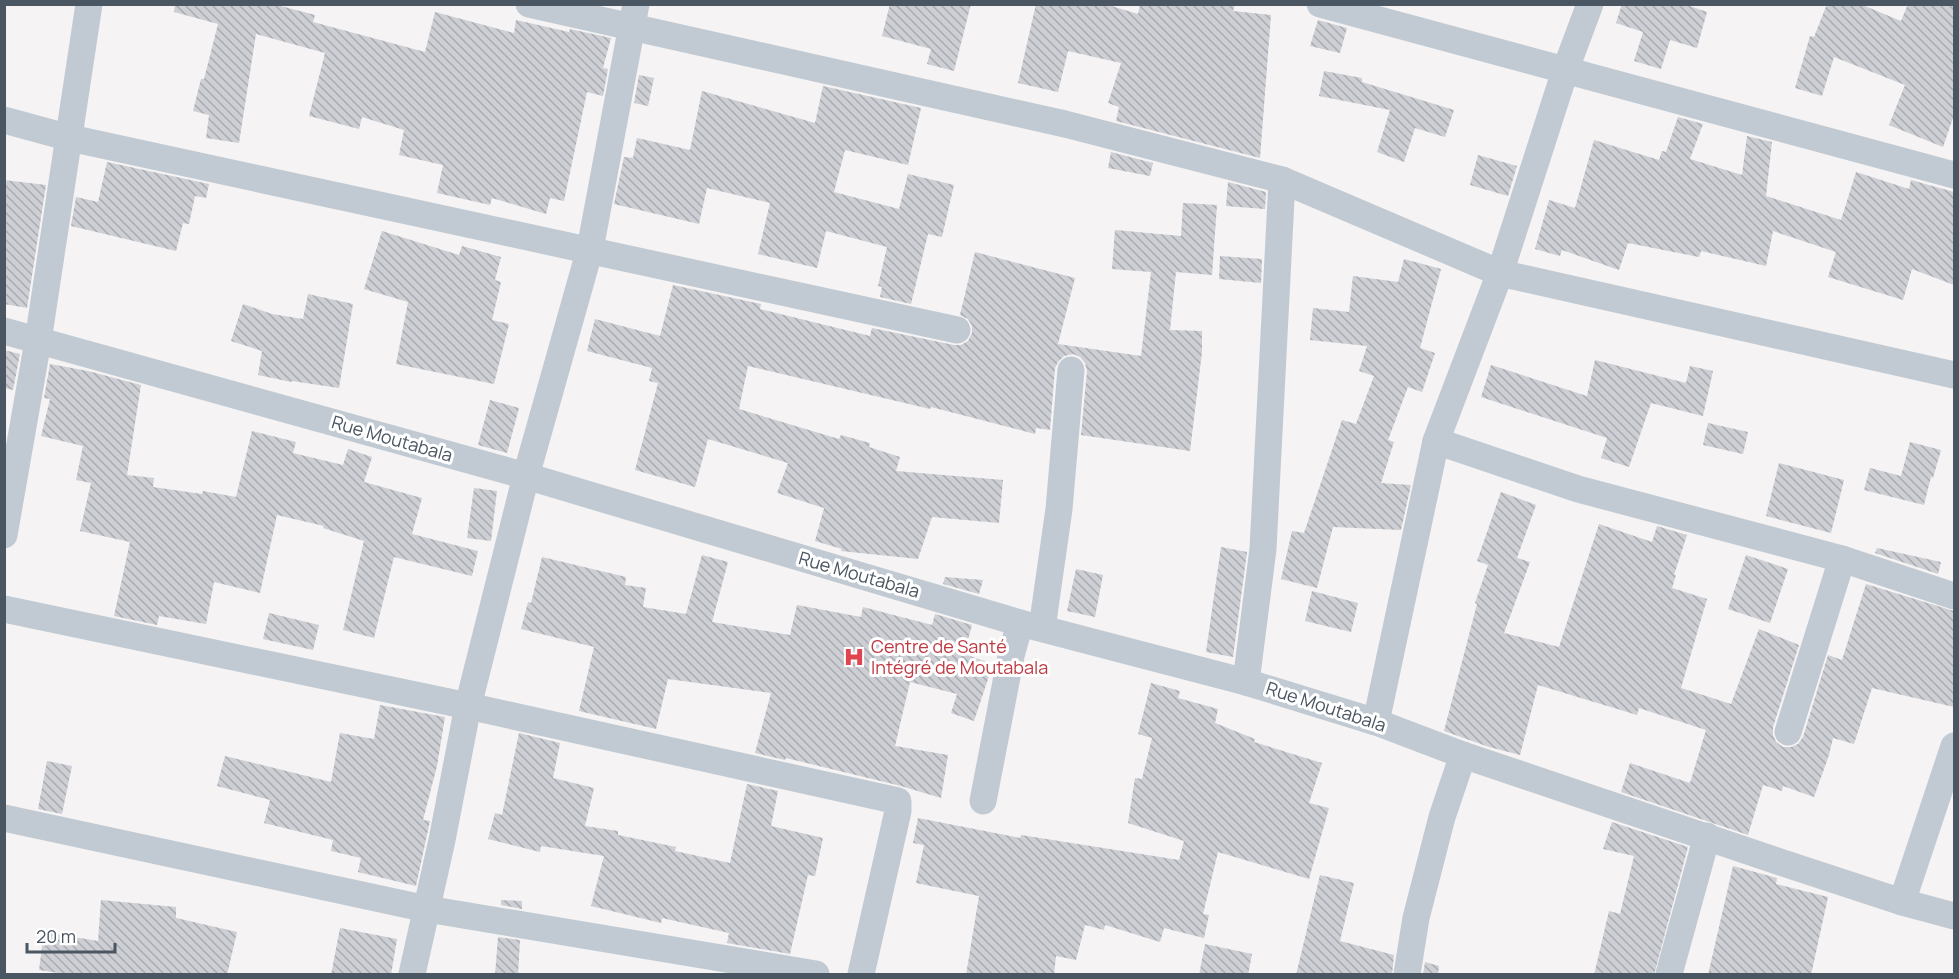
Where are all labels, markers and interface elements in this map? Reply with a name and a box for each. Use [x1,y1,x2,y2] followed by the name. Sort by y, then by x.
[329,409,456,467] street label: Rue Moutabala
[796,545,923,603] street label: Rue Moutabala
[871,634,1048,679] place label: Centre de Santé Intégré de Moutabala
[842,645,866,669] hospital icon: Centre de Santé Intégré de Moutabala
[1263,675,1389,737] street label: Rue Moutabala
[27,916,116,954] scale bar
[36,924,76,948] text: 20 m

